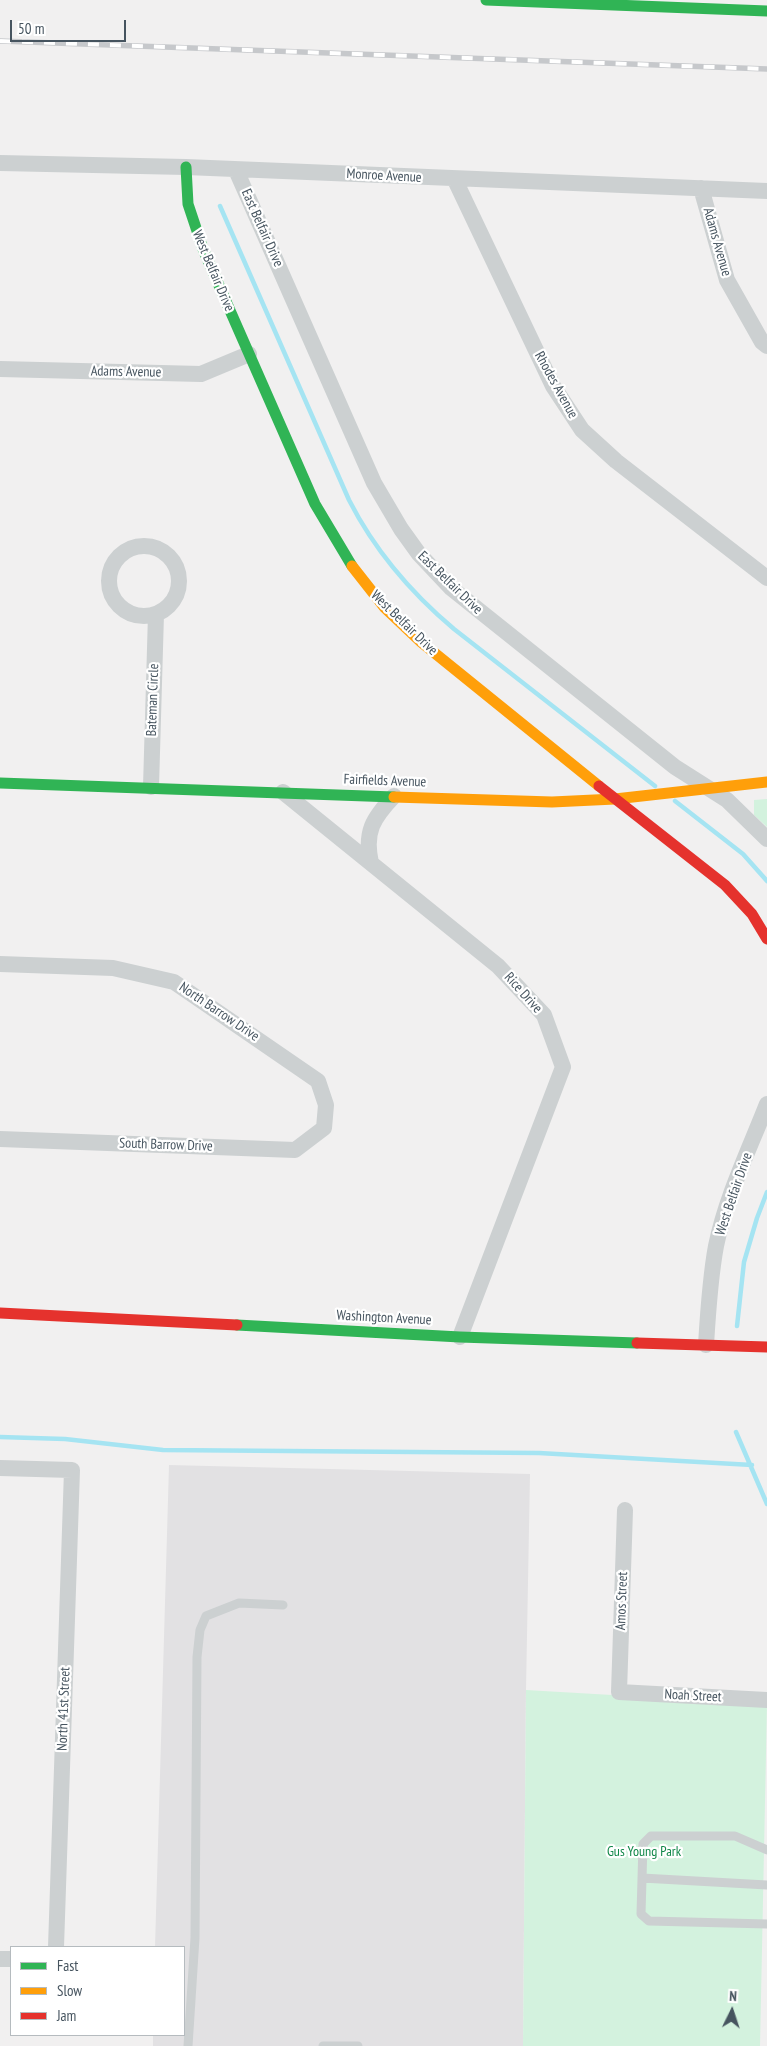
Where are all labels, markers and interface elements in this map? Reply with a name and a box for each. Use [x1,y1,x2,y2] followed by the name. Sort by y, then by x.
[12,10,129,42] scale bar
[18,19,44,38] text: 50 m
[346,166,422,186] street label: Monroe Avenue
[237,187,287,269] street label: East Belfair Drive
[699,206,735,278] street label: Adams Avenue
[188,228,238,314] street label: West Belfair Drive
[531,349,581,421] street label: Rhodes Avenue
[91,363,161,381] street label: Adams Avenue
[414,548,486,618] street label: East Belfair Drive
[367,587,441,659] street label: West Belfair Drive
[143,663,163,737] street label: Bateman Circle
[343,771,427,791] street label: Fairfields Avenue
[500,969,546,1017] street label: Rice Drive
[176,979,262,1045] street label: North Barrow Drive
[119,1135,213,1155] street label: South Barrow Drive
[712,1150,756,1238] street label: West Belfair Drive
[336,1307,432,1329] street label: Washington Avenue
[613,1571,631,1631] street label: Amos Street
[54,1667,74,1751] street label: North 41st Street
[664,1686,722,1706] street label: Noah Street
[607,1844,681,1860] park label: Gus Young Park
[10,1946,185,2036] legend
[57,1956,78,1975] text: Fast
[57,1981,82,2000] text: Slow
[707,1986,757,2036] north arrow
[729,1987,737,2005] text: N
[57,2006,76,2025] text: Jam

